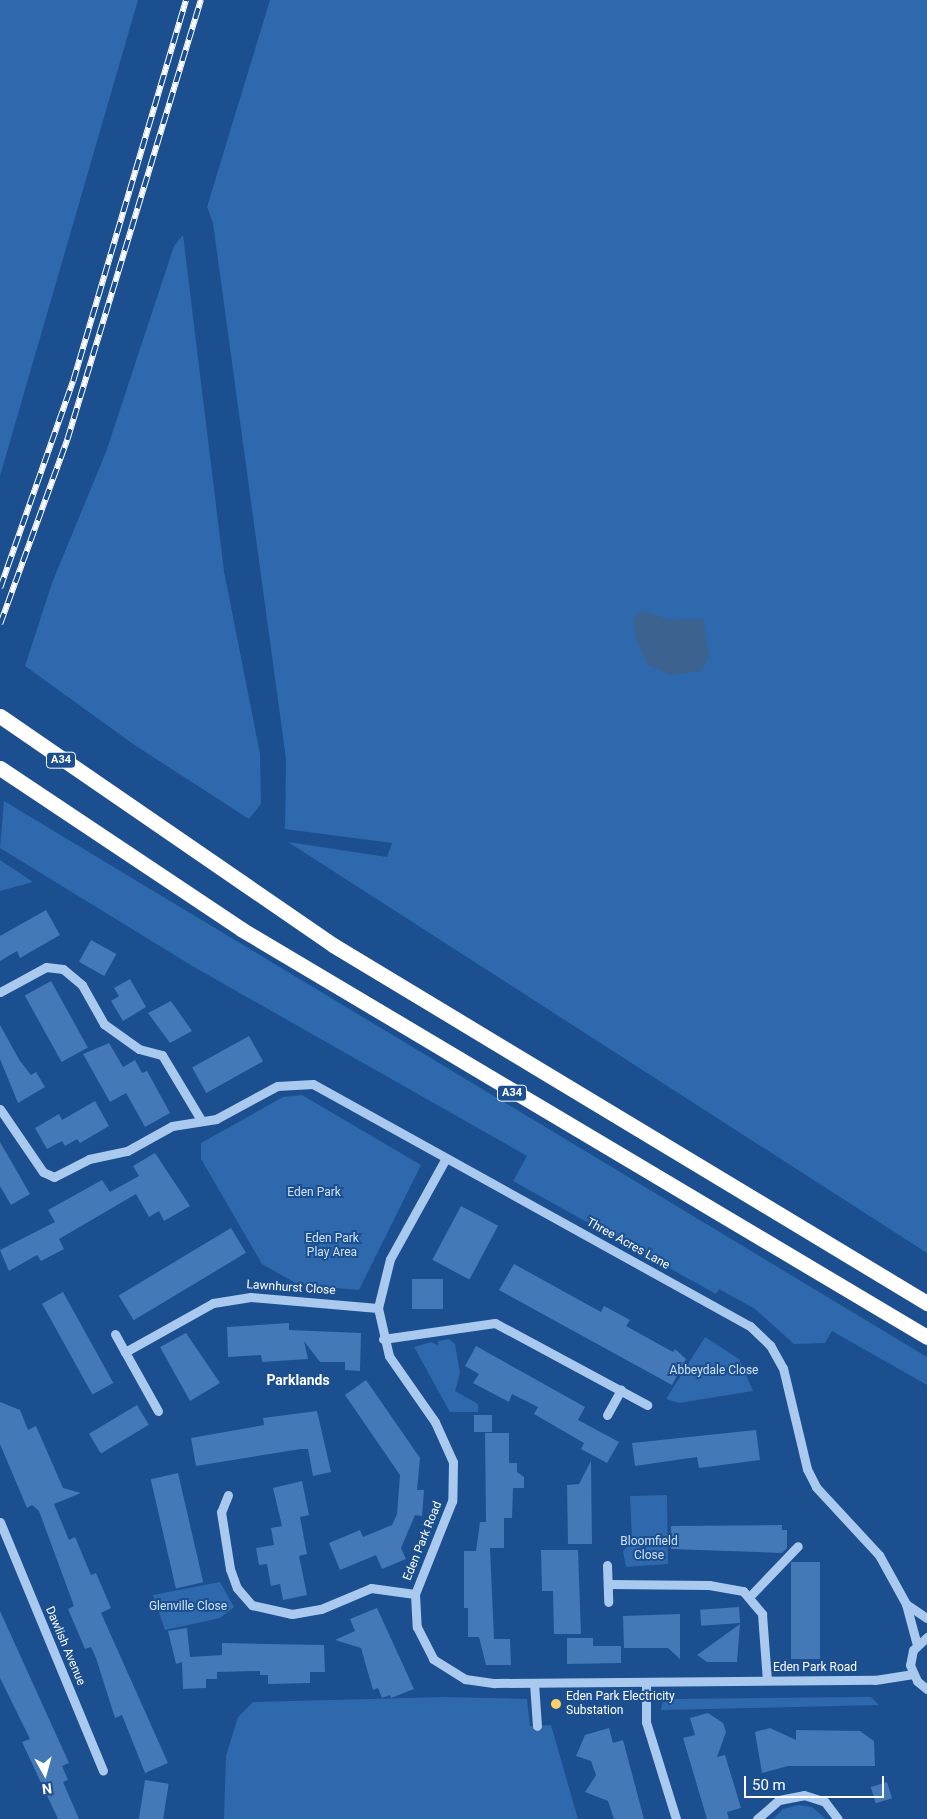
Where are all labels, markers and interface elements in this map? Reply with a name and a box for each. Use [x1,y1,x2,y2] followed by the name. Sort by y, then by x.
[45,752,77,768] road number: A34
[496,1084,528,1102] road number: A34
[287,1186,341,1200] park label: Eden Park
[584,1215,672,1273] street label: Three Acres Lane
[305,1232,359,1260] park label: Eden Park Play Area
[246,1278,336,1298] street label: Lawnhurst Close
[670,1364,758,1378] park label: Abbeydale Close
[266,1372,330,1388] district label: Parklands
[401,1499,445,1583] street label: Eden Park Road
[620,1535,678,1563] park label: Bloomfield Close
[149,1600,227,1614] park label: Glenville Close
[42,1604,88,1688] street label: Dawlish Avenue
[773,1661,857,1675] street label: Eden Park Road
[566,1690,675,1718] place label: Eden Park Electricity Substation
[550,1698,562,1710] marker: Eden Park Electricity Substation
[20,1749,70,1799] north arrow
[747,1766,887,1798] scale bar
[752,1776,786,1794] text: 50 m
[41,1780,53,1797] text: N

